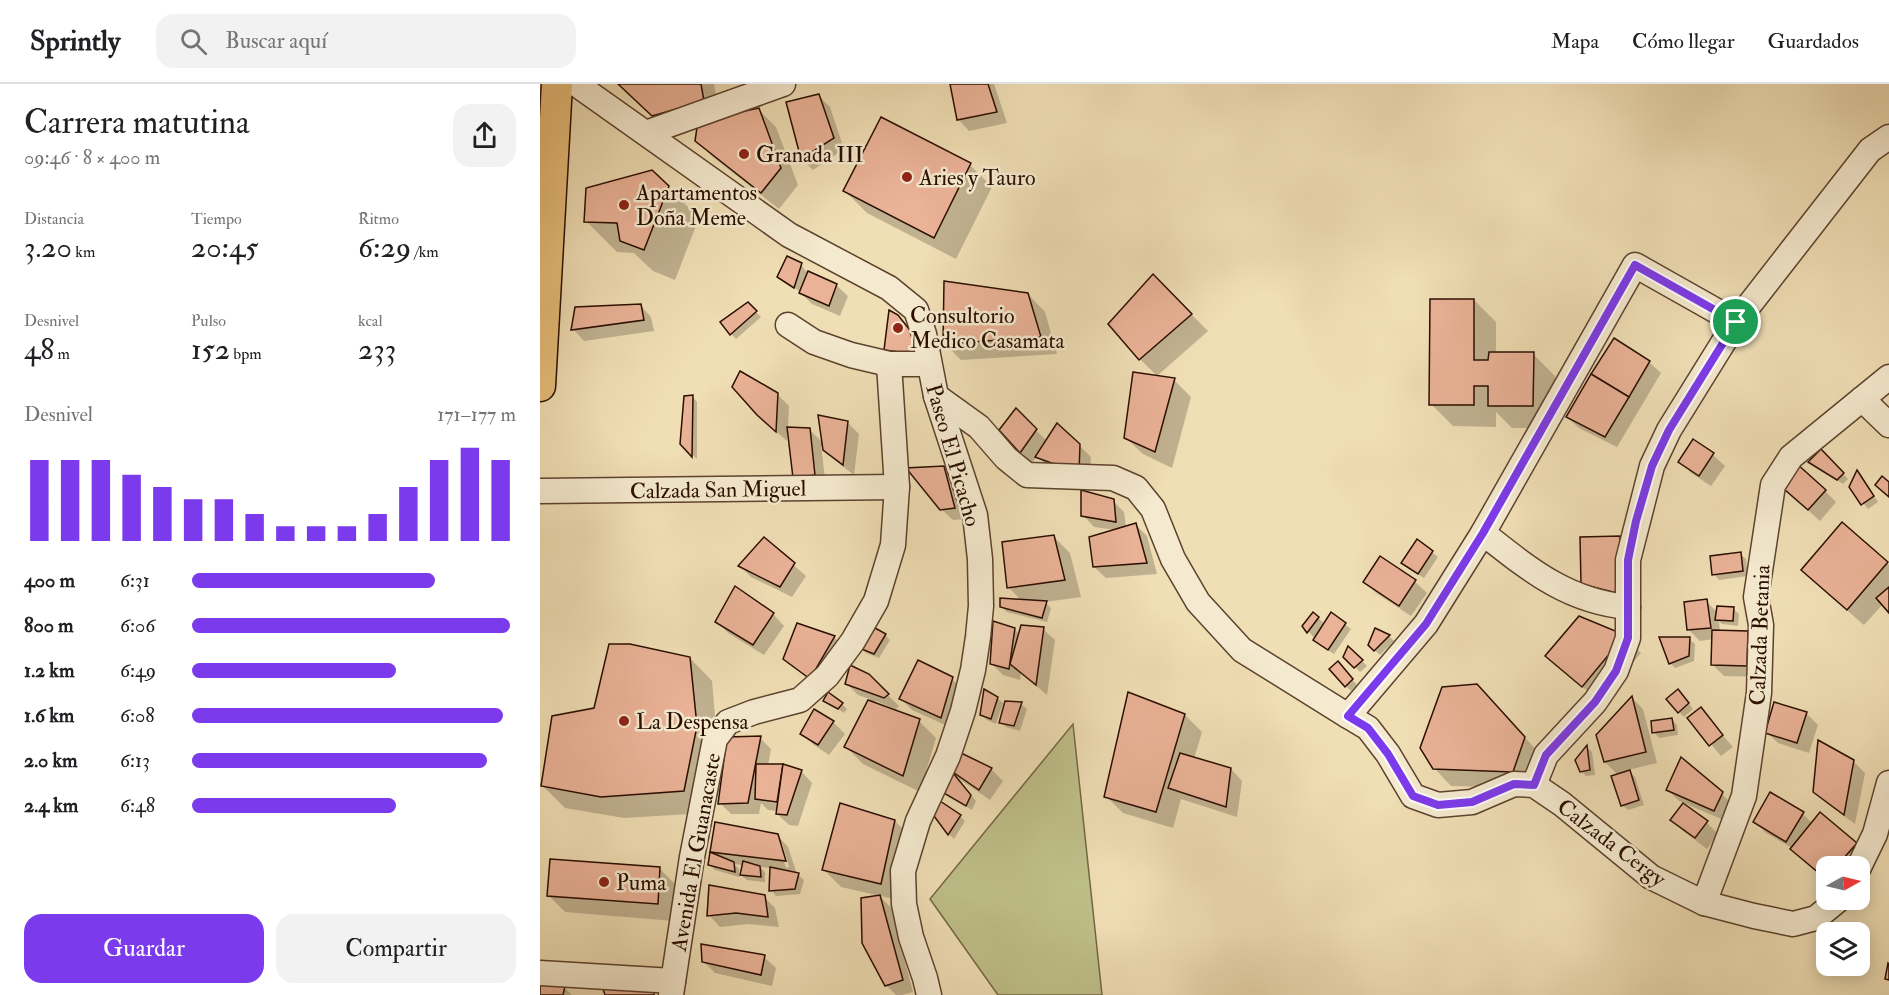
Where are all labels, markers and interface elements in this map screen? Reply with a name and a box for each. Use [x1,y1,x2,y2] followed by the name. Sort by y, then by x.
[156,14,576,68] search box
[30,24,120,59] text: Sprintly
[177,25,210,58] icon: search
[225,27,327,55] text: Buscar aquí
[1551,28,1599,55] text: Mapa
[1632,28,1735,55] text: Cómo llegar
[1768,28,1859,55] text: Guardados
[24,102,250,143] text: Carrera matutina
[453,104,516,167] button: share
[756,141,863,169] place label: Granada III
[24,145,160,170] text: 09:46 · 8 × 400 m
[737,147,751,161] marker: Granada III
[918,164,1036,192] place label: Aries y Tauro
[900,170,914,184] marker: Aries y Tauro
[635,179,757,232] place label: Apartamentos Doña Meme
[617,198,631,212] marker: Apartamentos Doña Meme
[24,209,84,229] text: Distancia
[191,209,242,229] text: Tiempo
[358,209,399,229] text: Ritmo
[24,229,72,266] text: 3.20
[191,229,258,266] text: 20:45
[358,229,411,266] text: 6:29
[72,242,95,262] text: km
[411,242,439,262] text: /km
[1710,296,1761,347] pin
[910,302,1066,355] place label: Consultorio Medico Casamata
[1719,305,1752,338] icon: arrive
[24,311,79,331] text: Desnivel
[191,311,226,331] text: Pulso
[358,311,383,331] text: kcal
[891,321,905,335] marker: Consultorio Medico Casamata
[24,331,54,368] text: 48
[191,331,230,368] text: 152
[358,331,396,368] text: 233
[54,344,70,364] text: m
[230,344,262,364] text: bpm
[919,381,987,530] street label: Paseo El Picacho
[24,402,93,427] text: Desnivel
[437,402,516,427] text: 171–177 m
[630,474,807,506] street label: Calzada San Miguel
[1744,563,1776,706] street label: Calzada Betania
[24,568,75,593] text: 400 m
[120,568,150,593] text: 6:31
[24,613,74,638] text: 800 m
[120,613,155,638] text: 6:06
[24,658,74,683] text: 1.2 km
[120,658,156,683] text: 6:49
[24,703,74,728] text: 1.6 km
[120,703,155,728] text: 6:08
[636,708,749,737] place label: La Despensa
[617,714,631,728] marker: La Despensa
[24,748,78,773] text: 2.0 km
[120,748,150,773] text: 6:13
[665,751,727,954] street label: Avenida El Guanacaste
[24,793,78,818] text: 2.4 km
[120,793,155,818] text: 6:48
[1551,793,1672,893] street label: Calzada Cergy
[1816,856,1870,910] north arrow
[1816,856,1870,976] map controls
[616,869,667,897] place label: Puma
[597,875,611,889] marker: Puma
[24,914,264,983] button: Guardar
[276,914,516,983] button: Compartir
[1816,922,1870,976] button: layers

